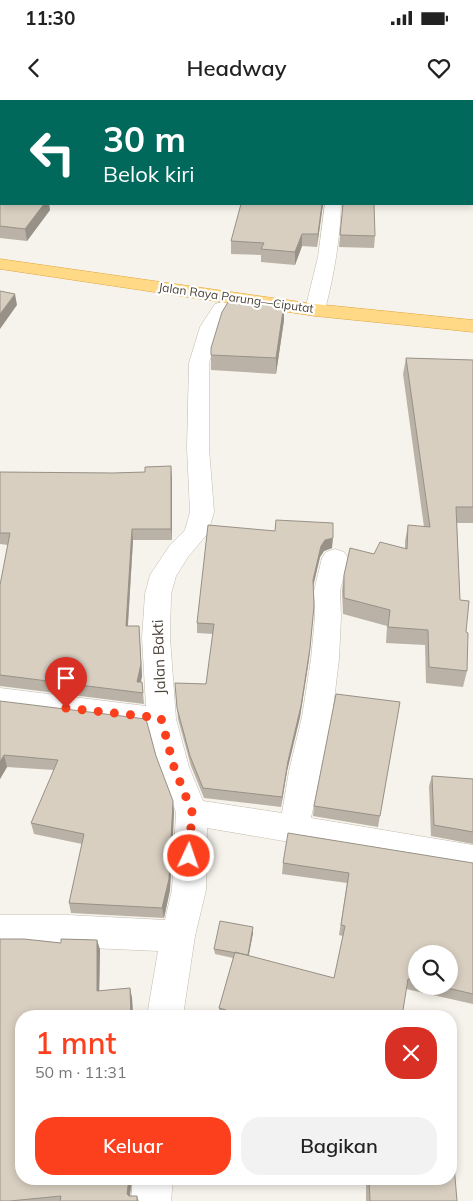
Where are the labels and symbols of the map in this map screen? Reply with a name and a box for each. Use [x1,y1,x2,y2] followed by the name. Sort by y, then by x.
[158,279,315,316] street label: Jalan Raya Parung—Ciputat
[148,619,169,695] street label: Jalan Bakti
[45,657,87,708] pin
[162,829,214,881] position arrow

